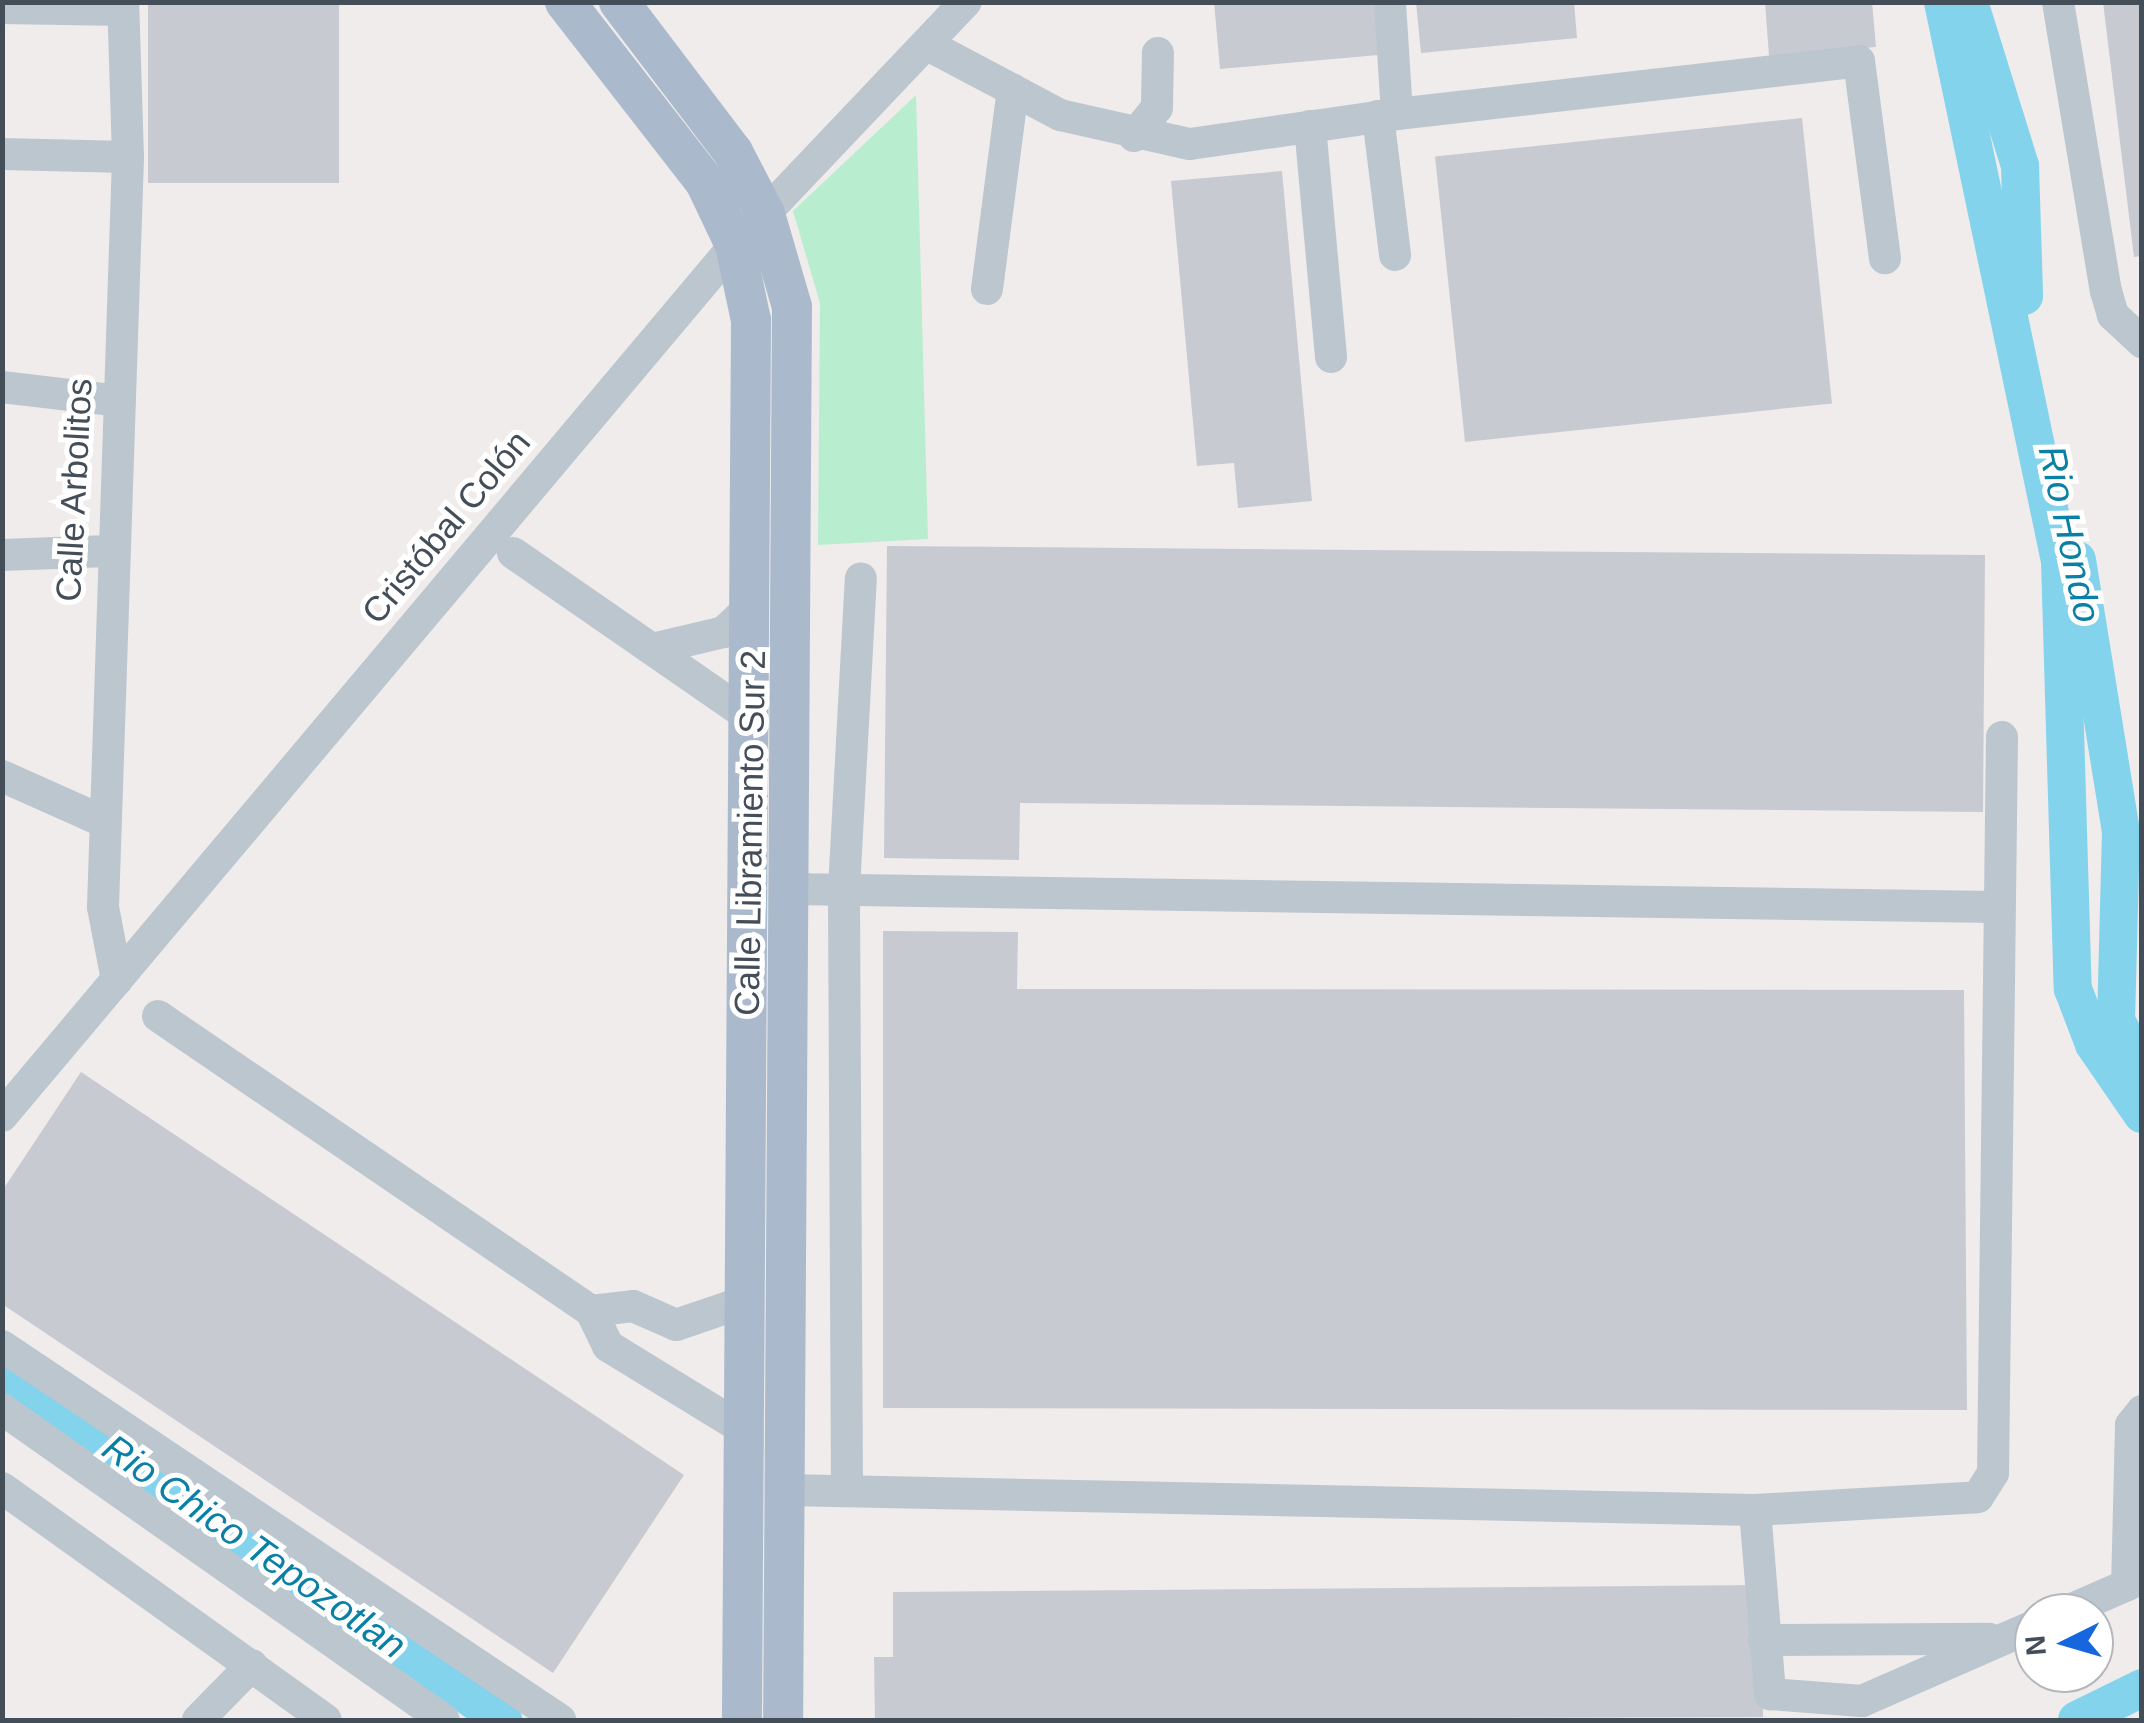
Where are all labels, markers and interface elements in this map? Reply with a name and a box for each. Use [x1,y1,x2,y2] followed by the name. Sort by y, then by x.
[47,376,101,604] street label: Calle Arbolitos
[353,422,539,632] street label: Cristóbal Colón
[2028,441,2110,627] water label: Rio Hondo
[726,650,774,1016] street label: Calle Libramiento Sur 2
[94,1425,414,1669] water label: Rio Chico Tepozotlan
[2014,1593,2114,1693] north arrow
[2019,1634,2052,1657] text: N

